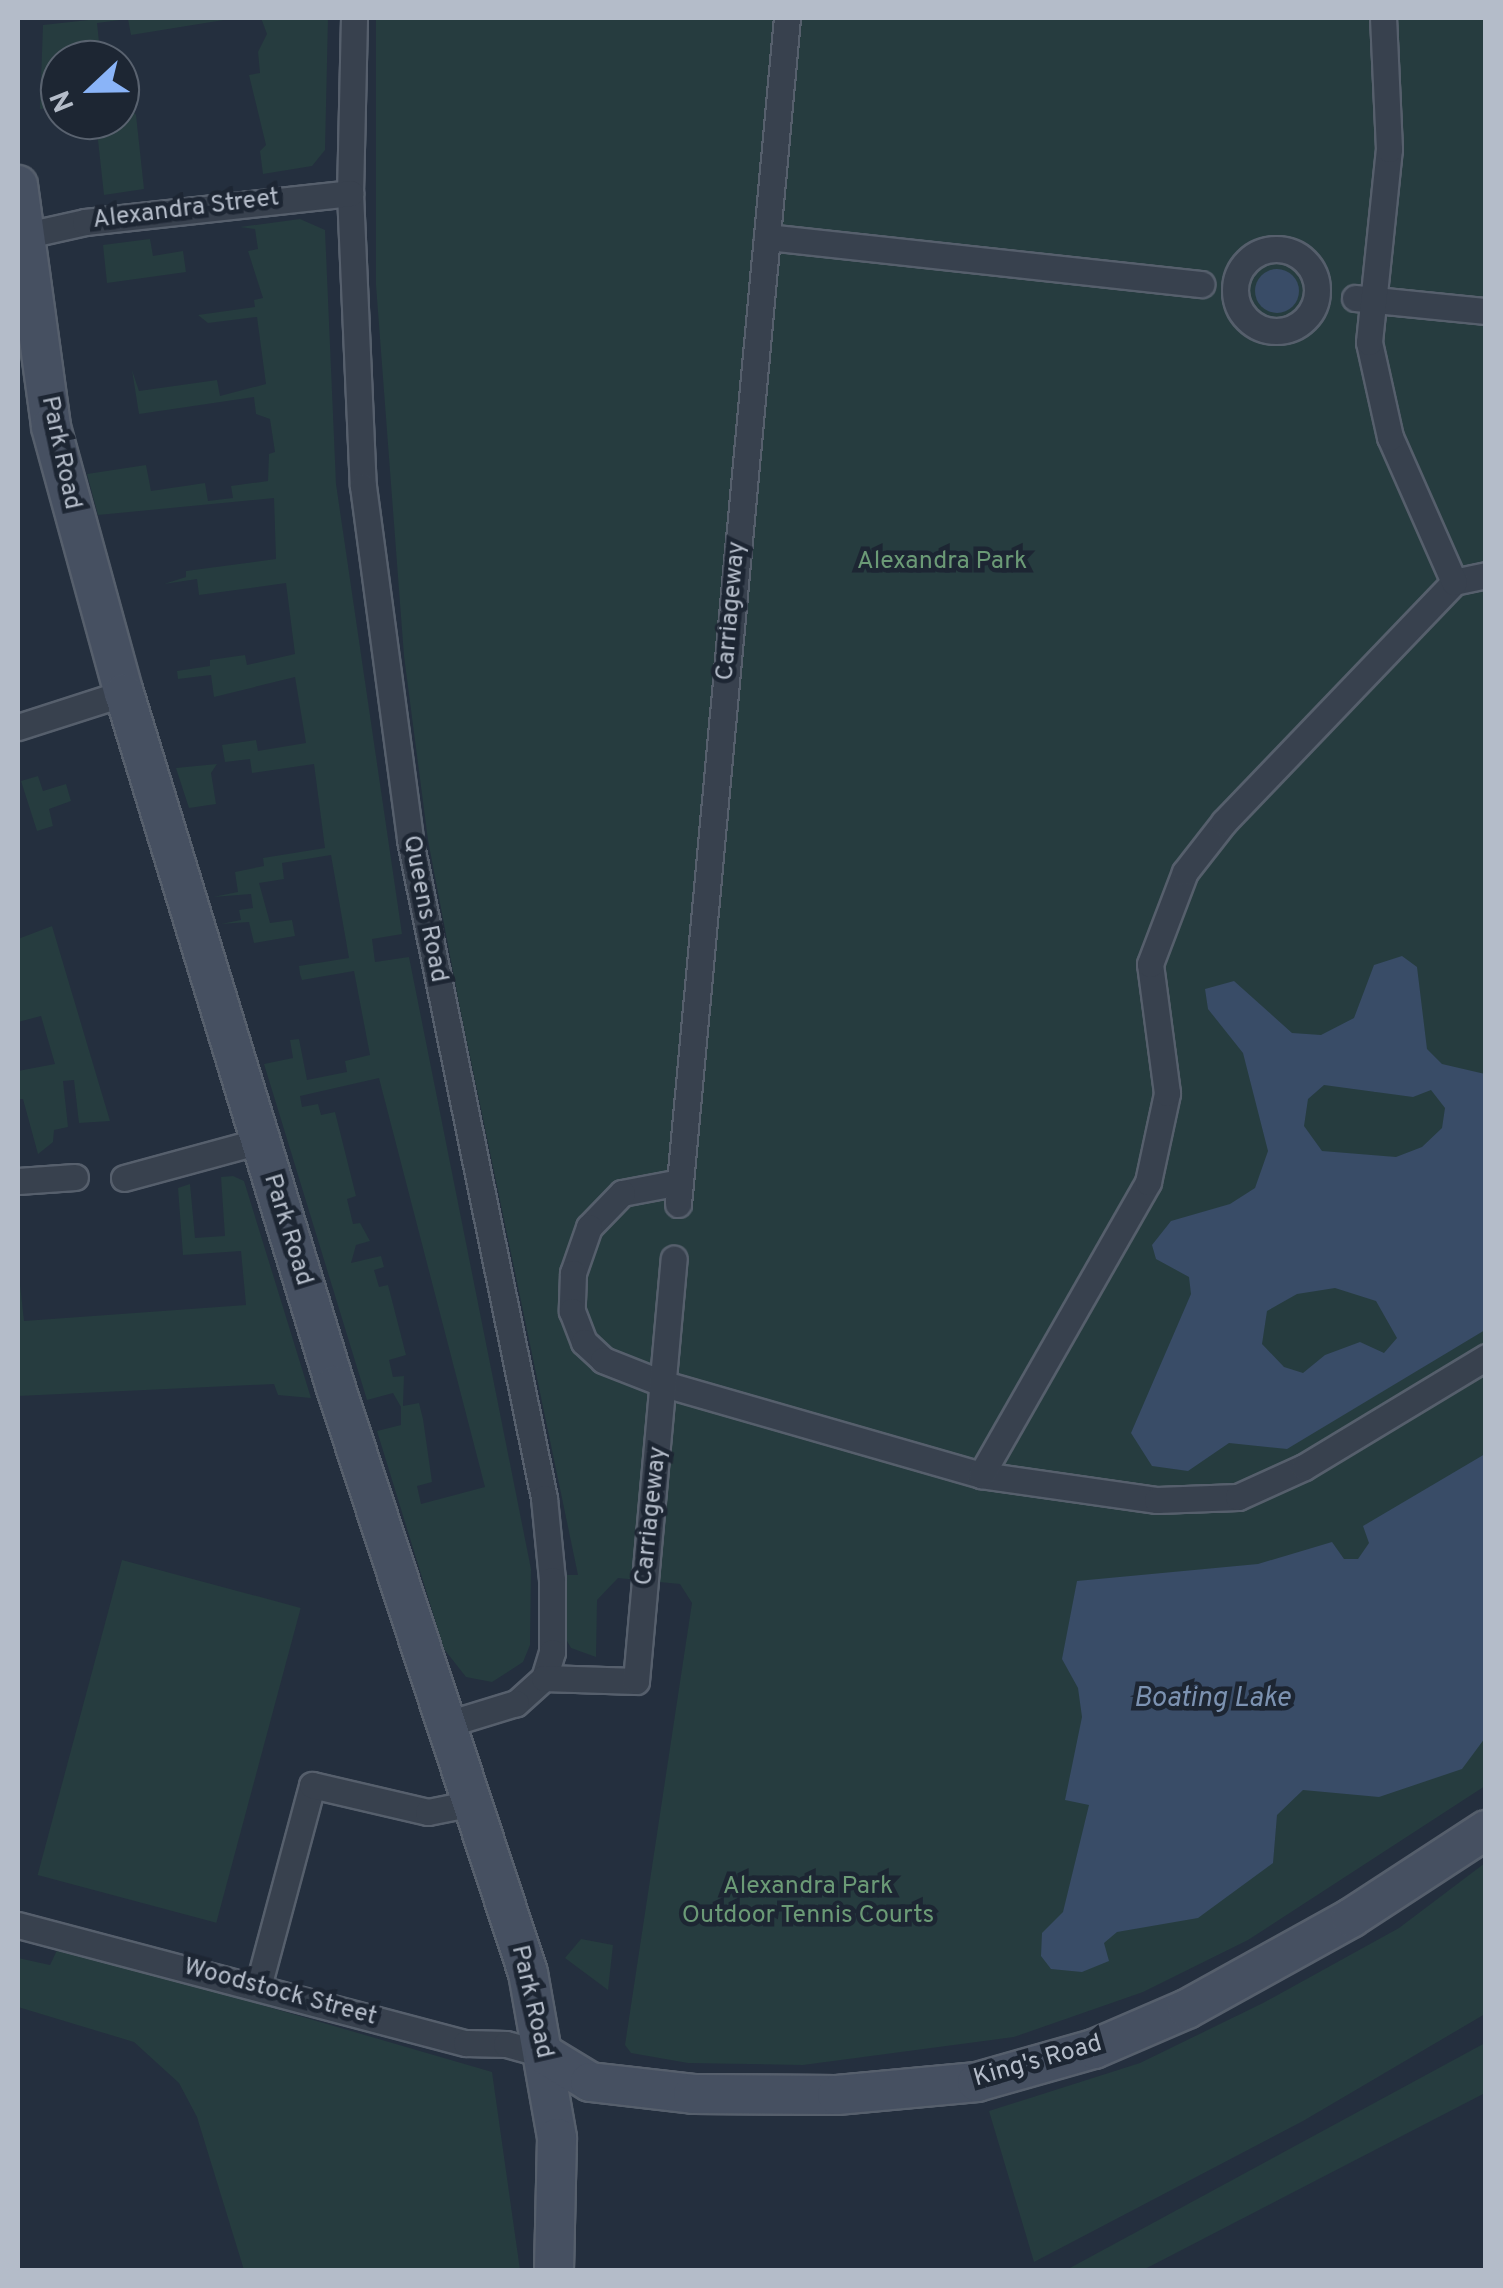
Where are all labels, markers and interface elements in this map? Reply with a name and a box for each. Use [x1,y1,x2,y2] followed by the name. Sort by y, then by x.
[40,40,140,140] north arrow
[44,84,84,117] text: N
[91,184,281,236] street label: Alexandra Street
[33,393,87,513] street label: Park Road
[711,540,753,682] street label: Carriageway
[857,547,1027,577] park label: Alexandra Park
[395,833,453,985] street label: Queens Road
[256,1170,318,1290] street label: Park Road
[630,1445,674,1587] street label: Carriageway
[1133,1682,1291,1716] water label: Boating Lake
[681,1873,935,1932] park label: Alexandra Park Outdoor Tennis Courts
[503,1942,559,2062] street label: Park Road
[180,1953,380,2033] street label: Woodstock Street
[970,2029,1106,2095] street label: King's Road

